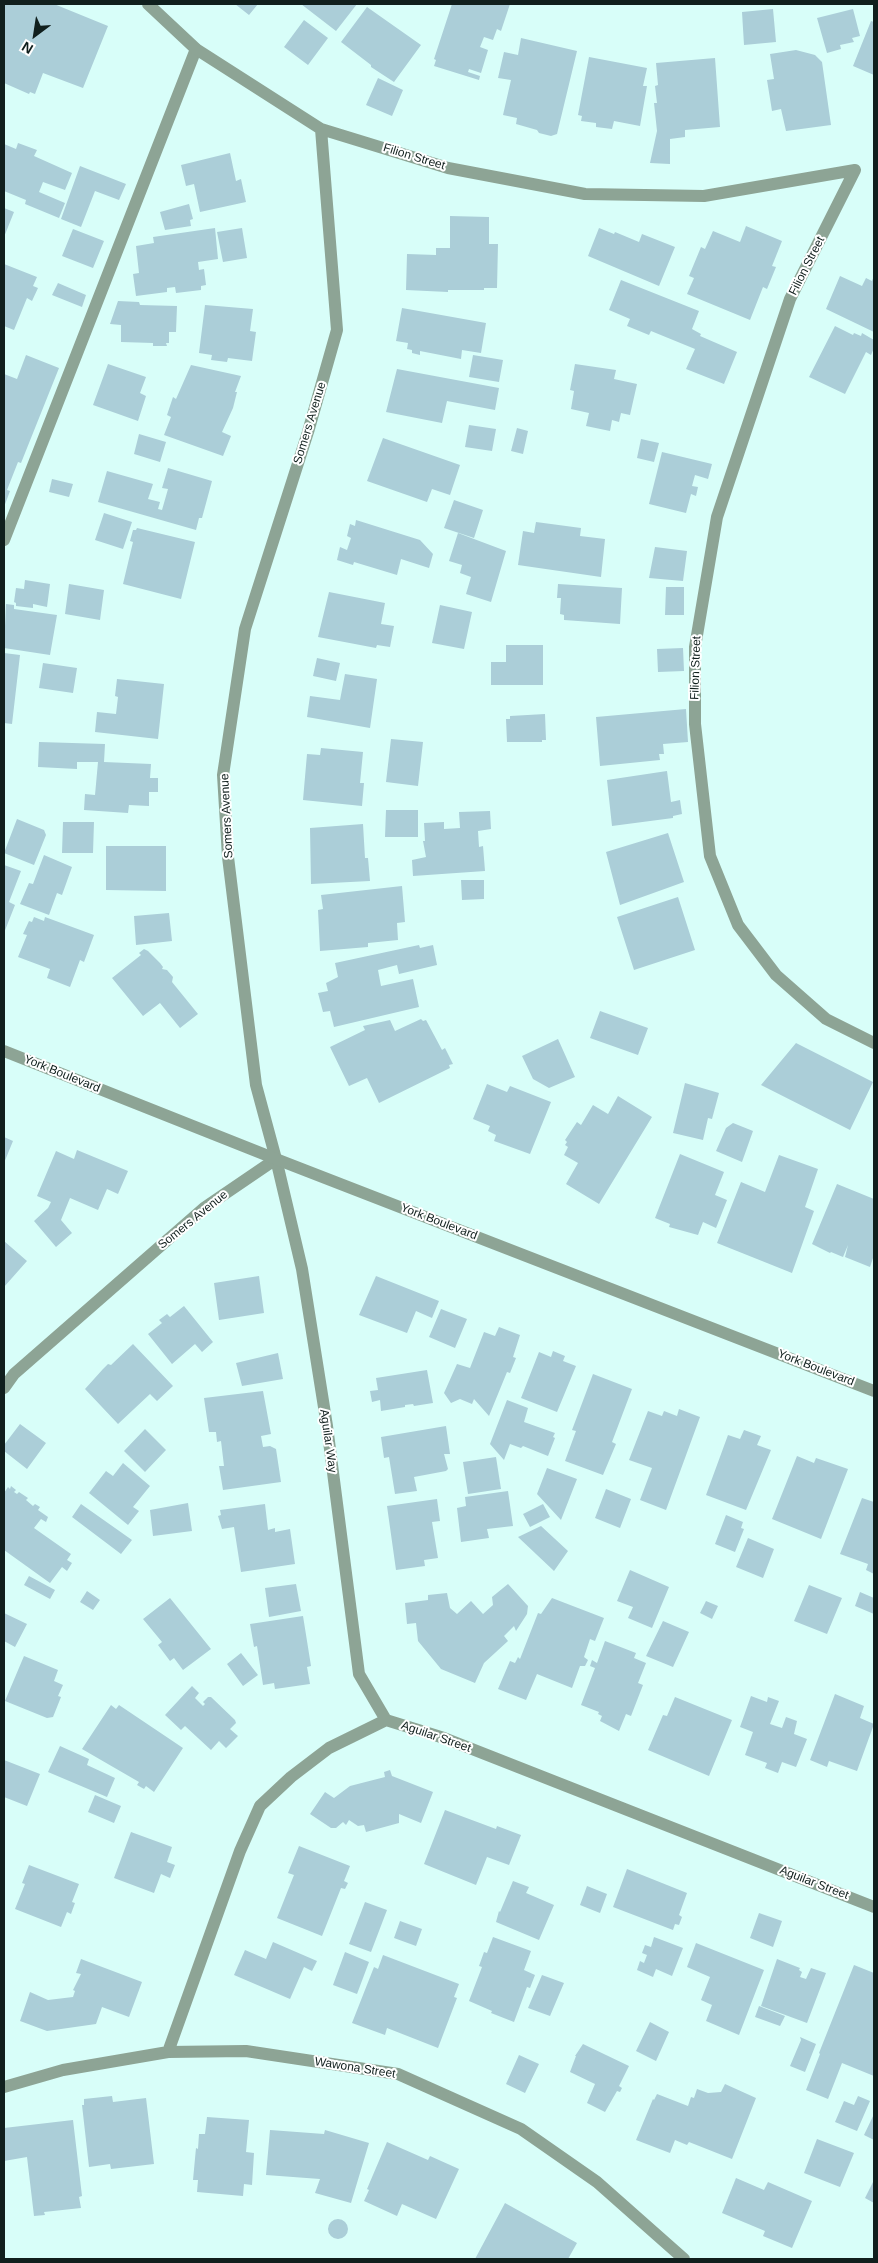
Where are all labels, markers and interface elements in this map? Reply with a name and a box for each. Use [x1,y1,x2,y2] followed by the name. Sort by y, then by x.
[10,10,60,60] north arrow
[19,38,36,57] text: N
[381,141,447,173] street label: Filion Street
[786,234,828,298] street label: Filion Street
[291,380,329,466] street label: Somers Avenue
[688,636,704,700] street label: Filion Street
[218,773,236,859] street label: Somers Avenue
[22,1052,102,1096] street label: York Boulevard
[155,1188,231,1252] street label: Somers Avenue
[399,1201,479,1243] street label: York Boulevard
[776,1347,856,1389] street label: York Boulevard
[316,1408,340,1474] street label: Aguilar Way
[399,1718,473,1756] street label: Aguilar Street
[777,1863,851,1903] street label: Aguilar Street
[314,2055,396,2081] street label: Wawona Street

